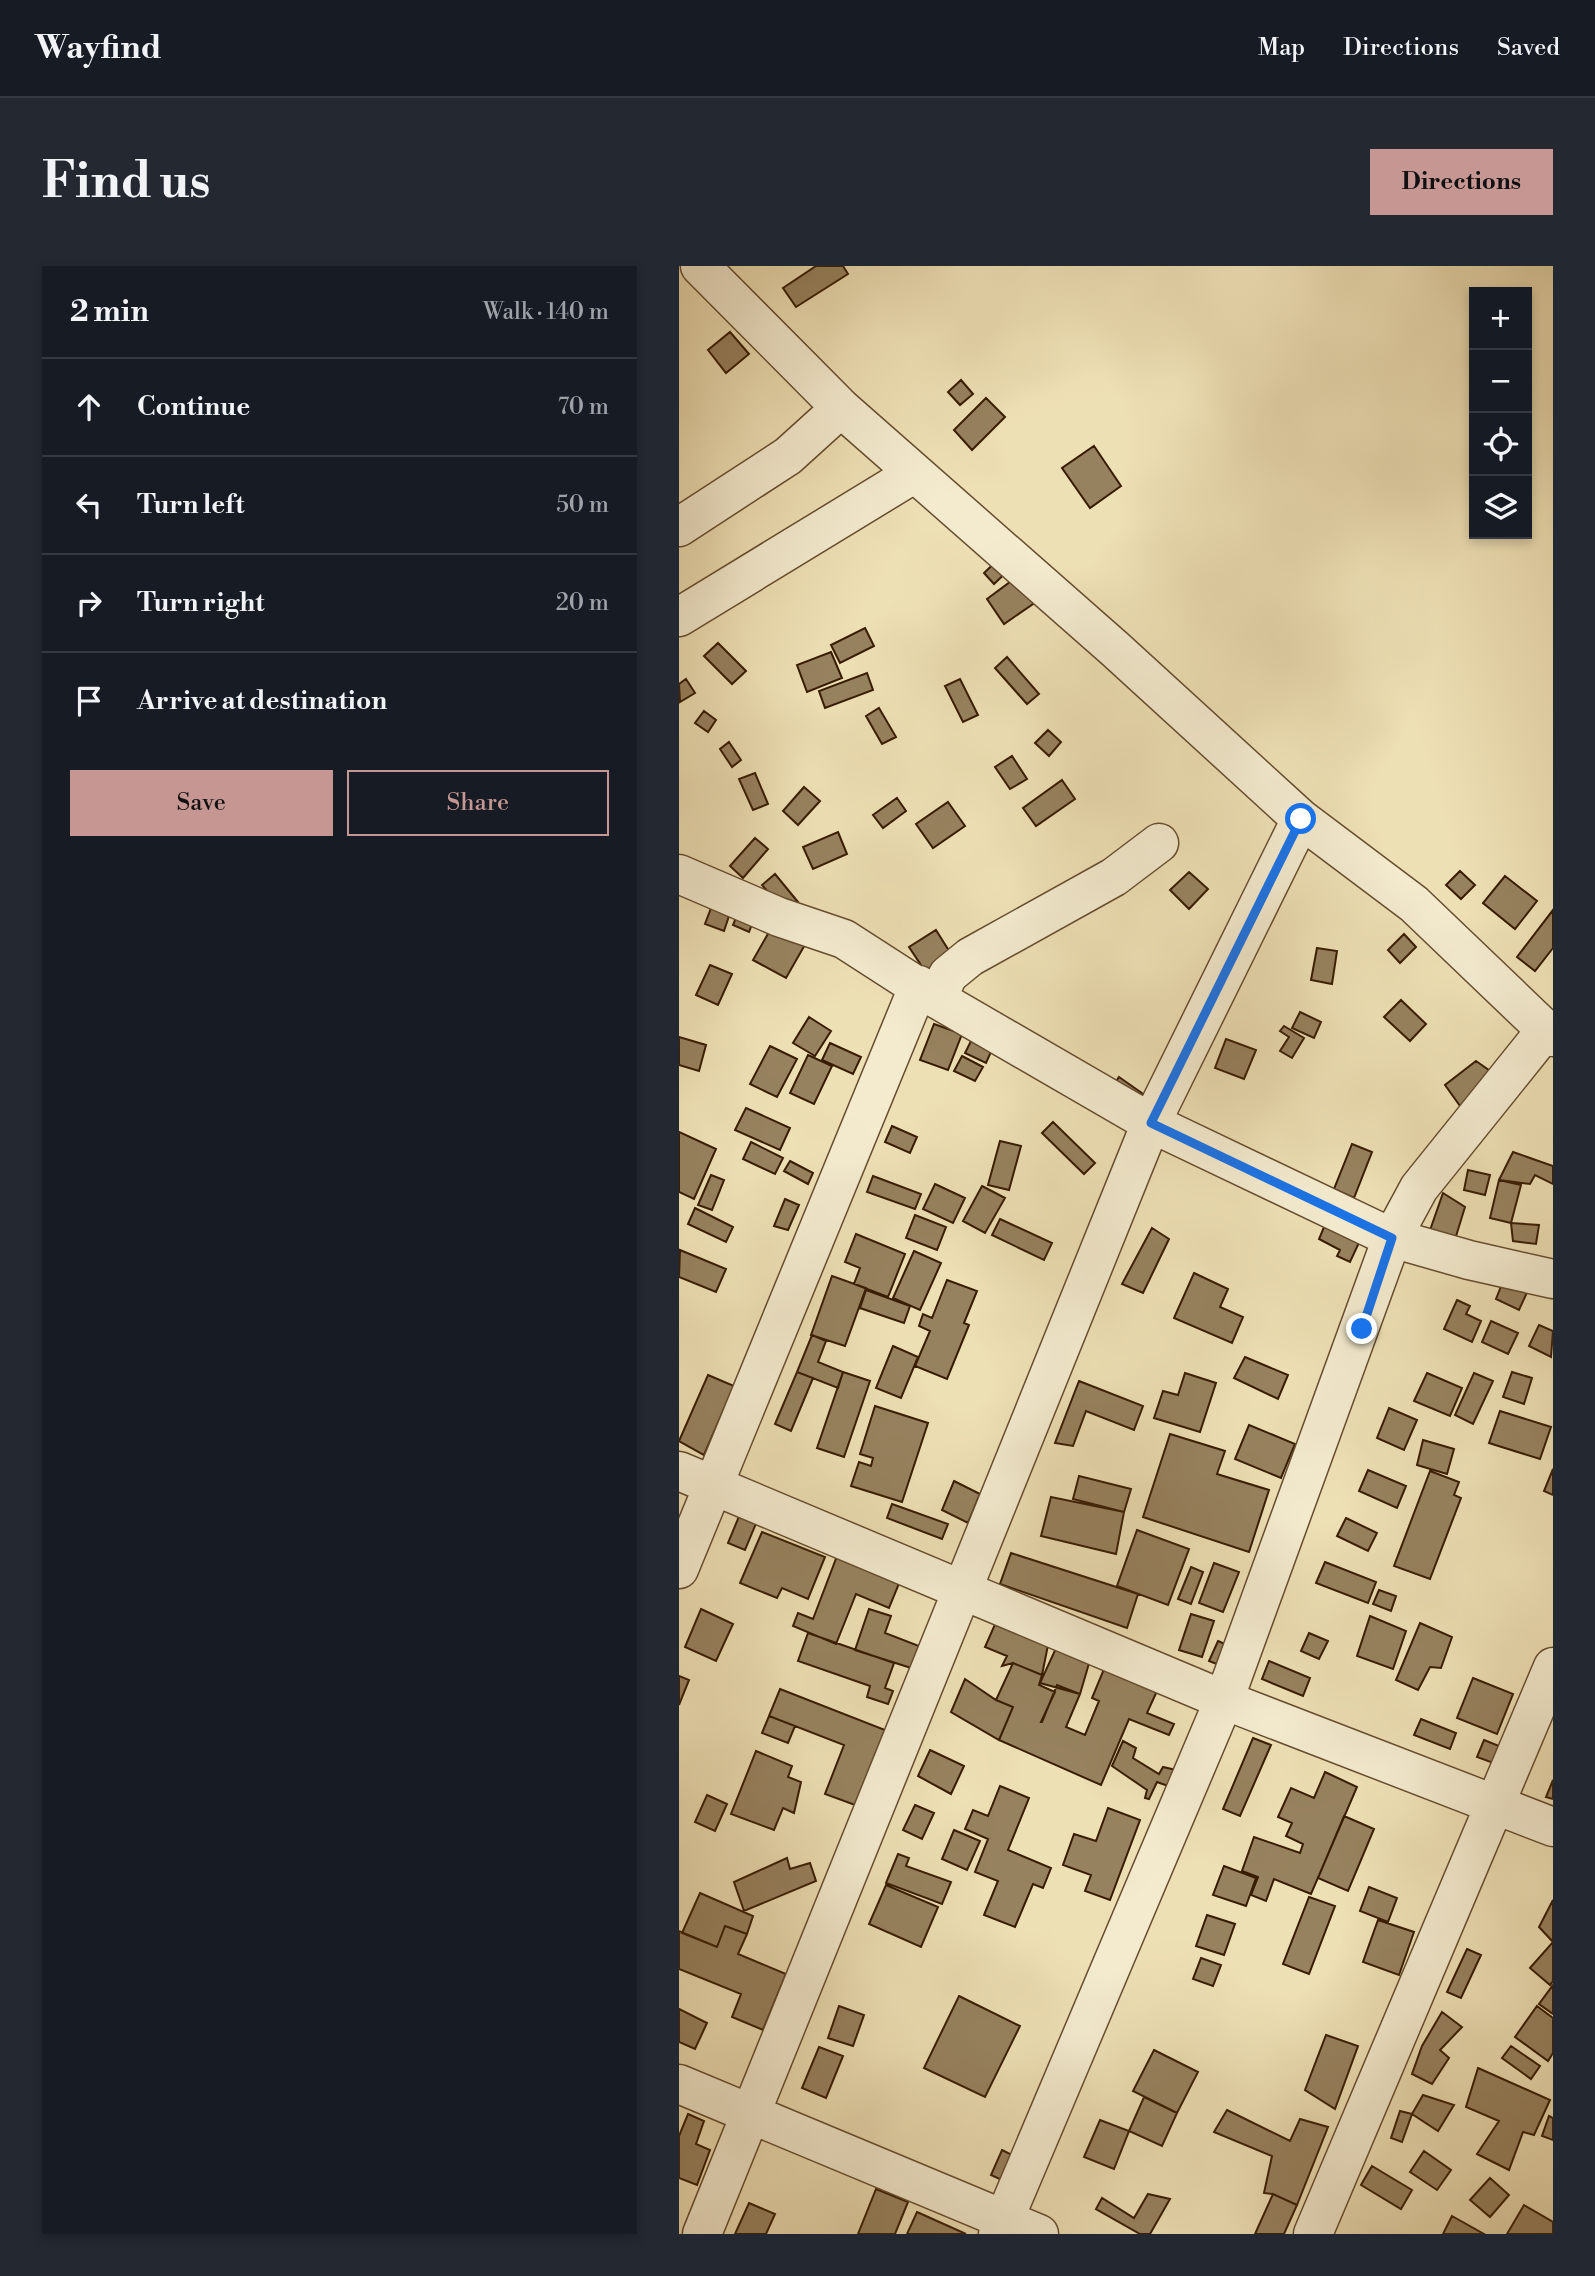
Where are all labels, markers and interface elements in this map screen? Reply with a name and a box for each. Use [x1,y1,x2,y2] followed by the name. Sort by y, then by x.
[35,28,162,69] text: Wayfind
[1258,33,1305,63] text: Map
[1343,33,1459,63] text: Directions
[1497,33,1560,63] text: Saved
[1370,149,1553,215] button: Directions
[42,152,211,213] text: Find us
[1469,287,1532,539] map controls
[1469,287,1532,350] button: +
[70,293,149,331] text: 2 min
[483,298,609,326] text: Walk · 140 m
[1469,350,1532,413] button: −
[70,388,108,426] icon: ahead
[137,391,250,423] text: Continue
[558,393,609,421] text: 70 m
[1469,413,1532,476] button: locate
[1469,476,1532,539] button: layers
[70,486,108,524] icon: left
[137,489,245,521] text: Turn left
[556,491,609,519] text: 50 m
[70,584,108,622] icon: right
[137,587,265,619] text: Turn right
[556,589,609,617] text: 20 m
[70,682,108,720] icon: arrive
[137,685,387,717] text: Arrive at destination
[70,770,333,836] button: Save
[347,770,609,836] button: Share
[1285,803,1316,834] route start
[1346,1313,1377,1344] route end

